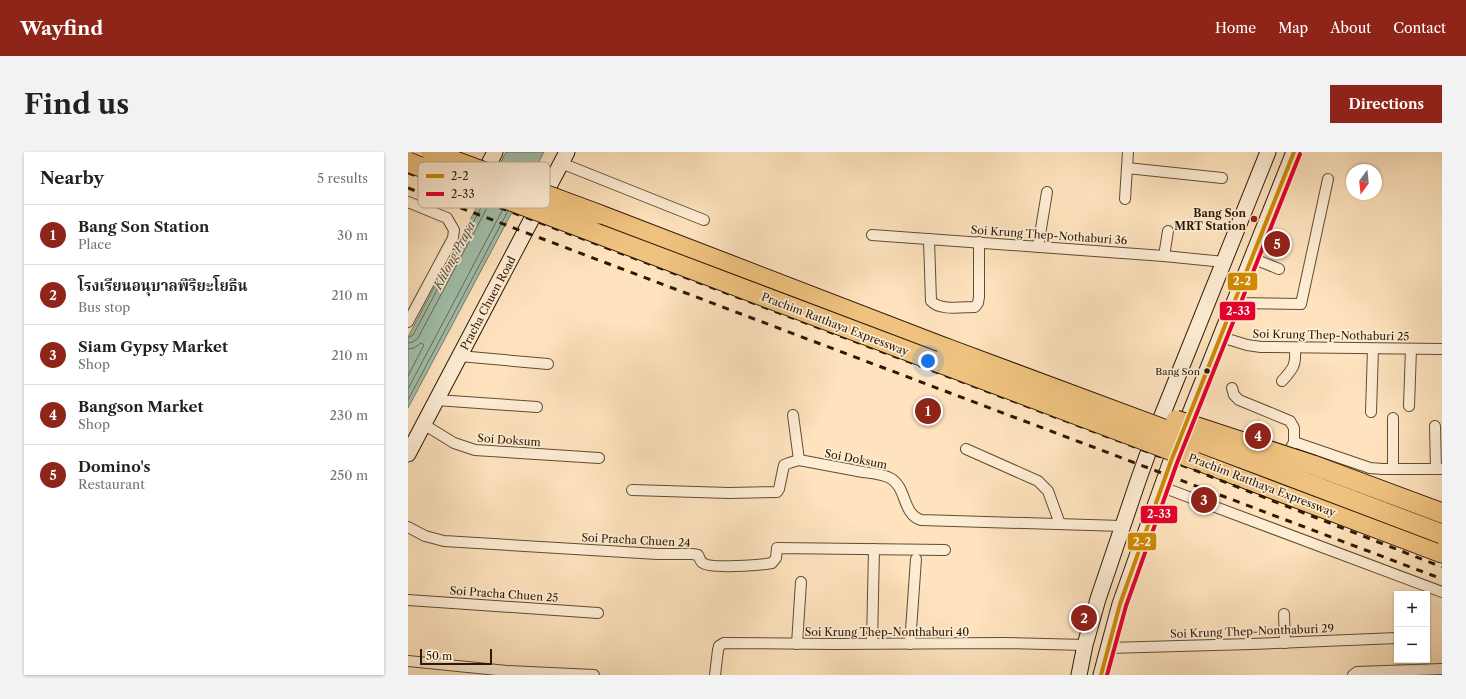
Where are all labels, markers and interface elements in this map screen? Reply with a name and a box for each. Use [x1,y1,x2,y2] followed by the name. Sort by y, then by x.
[20,17,103,40] text: Wayfind
[1215,19,1256,37] text: Home
[1278,19,1308,37] text: Map
[1330,19,1371,37] text: About
[1393,19,1446,37] text: Contact
[1330,85,1442,123] button: Directions
[24,87,129,121] text: Find us
[418,162,550,208] legend
[1346,164,1382,200] north arrow
[40,168,104,188] text: Nearby
[451,169,469,183] text: 2-2
[317,170,368,186] text: 5 results
[451,187,474,201] text: 2-33
[1174,206,1246,233] place label: Bang Son MRT Station
[1249,214,1259,224] marker: Bang Son MRT Station
[78,217,209,236] text: Bang Son Station
[429,218,478,292] water label: Khlong Prapa
[970,223,1128,247] street label: Soi Krung Thep-Nothaburi 36
[50,227,56,243] text: 1
[337,227,368,243] text: 30 m
[1264,229,1290,259] pin: 5
[78,236,111,252] text: Place
[457,253,519,352] street label: Pracha Chuen Road
[1227,272,1258,291] line badge: 2-2
[1233,274,1251,288] text: 2-2
[78,276,248,295] text: โรงเรียนอนุบาลพิริยะโยธิน
[49,287,57,303] text: 2
[331,287,368,303] text: 210 m
[759,289,911,359] street label: Prachim Ratthaya Expressway
[78,299,130,315] text: Bus stop
[1219,301,1256,321] line badge: 2-33
[1226,304,1250,318] text: 2-33
[1253,327,1409,343] street label: Soi Krung Thep-Nothaburi 25
[78,337,228,356] text: Siam Gypsy Market
[49,347,57,363] text: 3
[331,347,368,363] text: 210 m
[918,351,938,371] your location
[78,356,110,372] text: Shop
[1155,365,1201,378] place label: Bang Son
[1202,366,1212,376] marker: Bang Son
[915,396,941,426] pin: 1
[78,397,204,416] text: Bangson Market
[49,407,57,423] text: 4
[330,407,368,423] text: 230 m
[78,416,110,432] text: Shop
[1245,421,1271,451] pin: 4
[477,431,542,449] street label: Soi Doksum
[824,446,889,472] street label: Soi Doksum
[1186,450,1338,520] street label: Prachim Ratthaya Expressway
[78,457,151,476] text: Domino's
[49,467,57,483] text: 5
[330,467,368,483] text: 250 m
[78,476,145,492] text: Restaurant
[1191,485,1217,515] pin: 3
[1140,505,1178,524] line badge: 2-33
[1147,507,1171,521] text: 2-33
[581,530,691,550] street label: Soi Pracha Chuen 24
[1127,532,1157,551] line badge: 2-2
[1133,535,1151,549] text: 2-2
[449,583,559,605] street label: Soi Pracha Chuen 25
[1394,591,1430,663] map controls
[1394,591,1430,627] button: +
[1071,603,1097,633] pin: 2
[1170,621,1334,641] street label: Soi Krung Thep-Nonthaburi 29
[805,625,969,639] street label: Soi Krung Thep-Nonthaburi 40
[1394,627,1430,663] button: −
[420,647,492,666] scale bar
[426,649,452,663] text: 50 m

